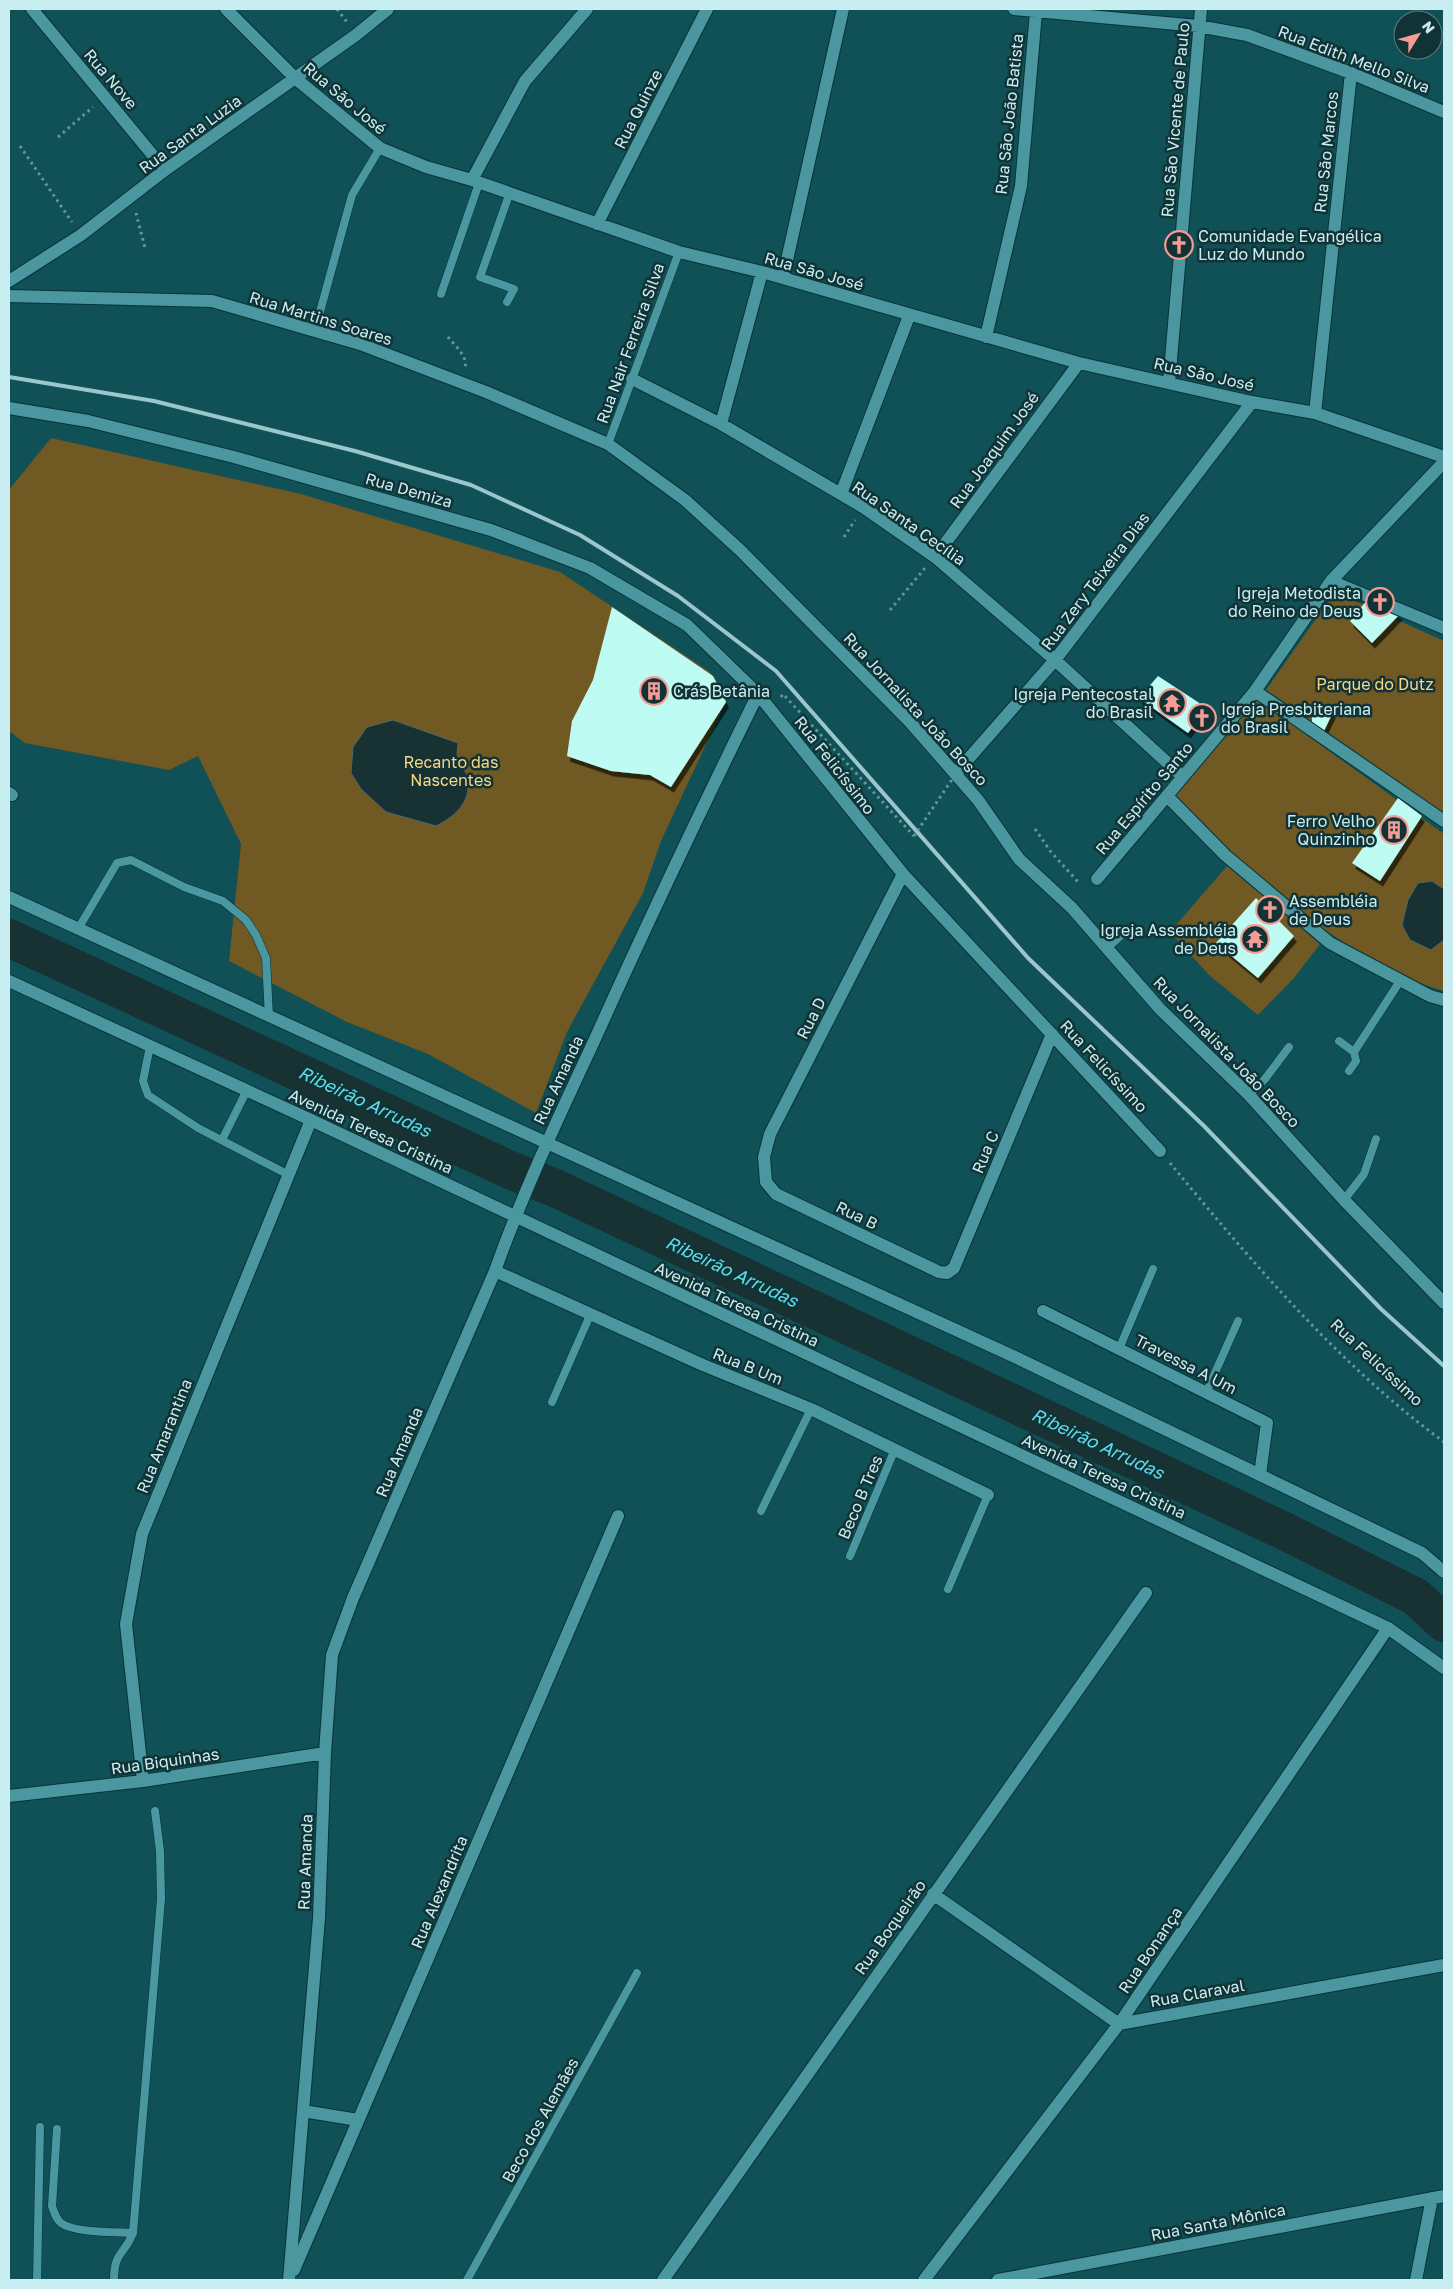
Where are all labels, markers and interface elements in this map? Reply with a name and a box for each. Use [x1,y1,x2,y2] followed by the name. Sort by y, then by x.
[1393,10,1443,60] north arrow
[1419,18,1439,36] text: N
[1275,21,1433,97] street label: Rua Edith Mello Silva
[1157,22,1193,218] street label: Rua São Vicente de Paulo
[991,33,1027,195] street label: Rua São João Batista
[80,45,142,113] street label: Rua Nove
[299,57,391,139] street label: Rua São José
[609,66,667,152] street label: Rua Quinze
[135,90,245,178] street label: Rua Santa Luzia
[1310,90,1342,214] street label: Rua São Marcos
[1198,226,1382,264] place label: Comunidade Evangélica Luz do Mundo
[1164,230,1194,260] church icon: Comunidade Evangélica Luz do Mundo
[762,247,866,295] street label: Rua São José
[592,260,668,426] street label: Rua Nair Ferreira Silva
[247,287,395,349] street label: Rua Martins Soares
[1152,353,1256,395] street label: Rua São José
[945,388,1043,512] street label: Rua Joaquim José
[363,468,455,512] street label: Rua Demiza
[849,476,969,570] street label: Rua Santa Cecília
[1037,508,1153,654] street label: Rua Zery Teixeira Dias
[1228,583,1361,621] place label: Igreja Metodista do Reino de Deus
[1365,587,1395,617] church icon: Igreja Metodista do Reino de Deus
[840,628,992,790] street label: Rua Jornalista João Bosco
[1316,674,1434,694] park label: Parque do Dutz
[639,676,669,706] building icon: Crás Betânia
[673,681,770,701] place label: Crás Betânia
[1013,684,1153,722] place label: Igreja Pentecostal do Brasil
[1157,688,1187,718] temple icon: Igreja Pentecostal do Brasil
[1221,699,1371,737] place label: Igreja Presbiteriana do Brasil
[1187,703,1217,733] church icon: Igreja Presbiteriana do Brasil
[790,712,880,818] street label: Rua Felicíssimo
[1091,738,1197,858] street label: Rua Espírito Santo
[404,752,498,790] park label: Recanto das Nascentes
[1287,811,1375,849] place label: Ferro Velho Quinzinho
[1379,815,1409,845] building icon: Ferro Velho Quinzinho
[1289,891,1377,929] place label: Assembléia de Deus
[1255,895,1285,925] church icon: Assembléia de Deus
[1100,920,1236,958] place label: Igreja Assembléia de Deus
[1240,924,1270,954] temple icon: Igreja Assembléia de Deus
[1149,972,1305,1132] street label: Rua Jornalista João Bosco
[792,994,830,1042] street label: Rua D
[1056,1016,1152,1116] street label: Rua Felicíssimo
[529,1032,587,1128] street label: Rua Amanda
[295,1061,436,1142] water label: Ribeirão Arrudas
[286,1084,456,1178] street label: Avenida Teresa Cristina
[967,1128,1003,1176] street label: Rua C
[833,1196,881,1234] street label: Rua B
[662,1231,803,1312] water label: Ribeirão Arrudas
[652,1257,822,1351] street label: Avenida Teresa Cristina
[1327,1314,1427,1410] street label: Rua Felicíssimo
[1132,1330,1240,1398] street label: Travessa A Um
[710,1343,786,1389] street label: Rua B Um
[132,1376,196,1496] street label: Rua Amarantina
[1028,1403,1169,1484] water label: Ribeirão Arrudas
[371,1404,427,1500] street label: Rua Amanda
[1019,1429,1189,1523] street label: Avenida Teresa Cristina
[833,1452,887,1542] street label: Beco B Tres
[109,1743,221,1779] street label: Rua Biquinhas
[293,1814,317,1910] street label: Rua Amanda
[406,1832,472,1952] street label: Rua Alexandrita
[850,1876,930,1978] street label: Rua Boqueirão
[1114,1903,1186,1997] street label: Rua Bonança
[1148,1975,1246,2011] street label: Rua Claraval
[497,2054,583,2186] street label: Beco dos Alemães
[1149,2199,1287,2245] street label: Rua Santa Mônica

